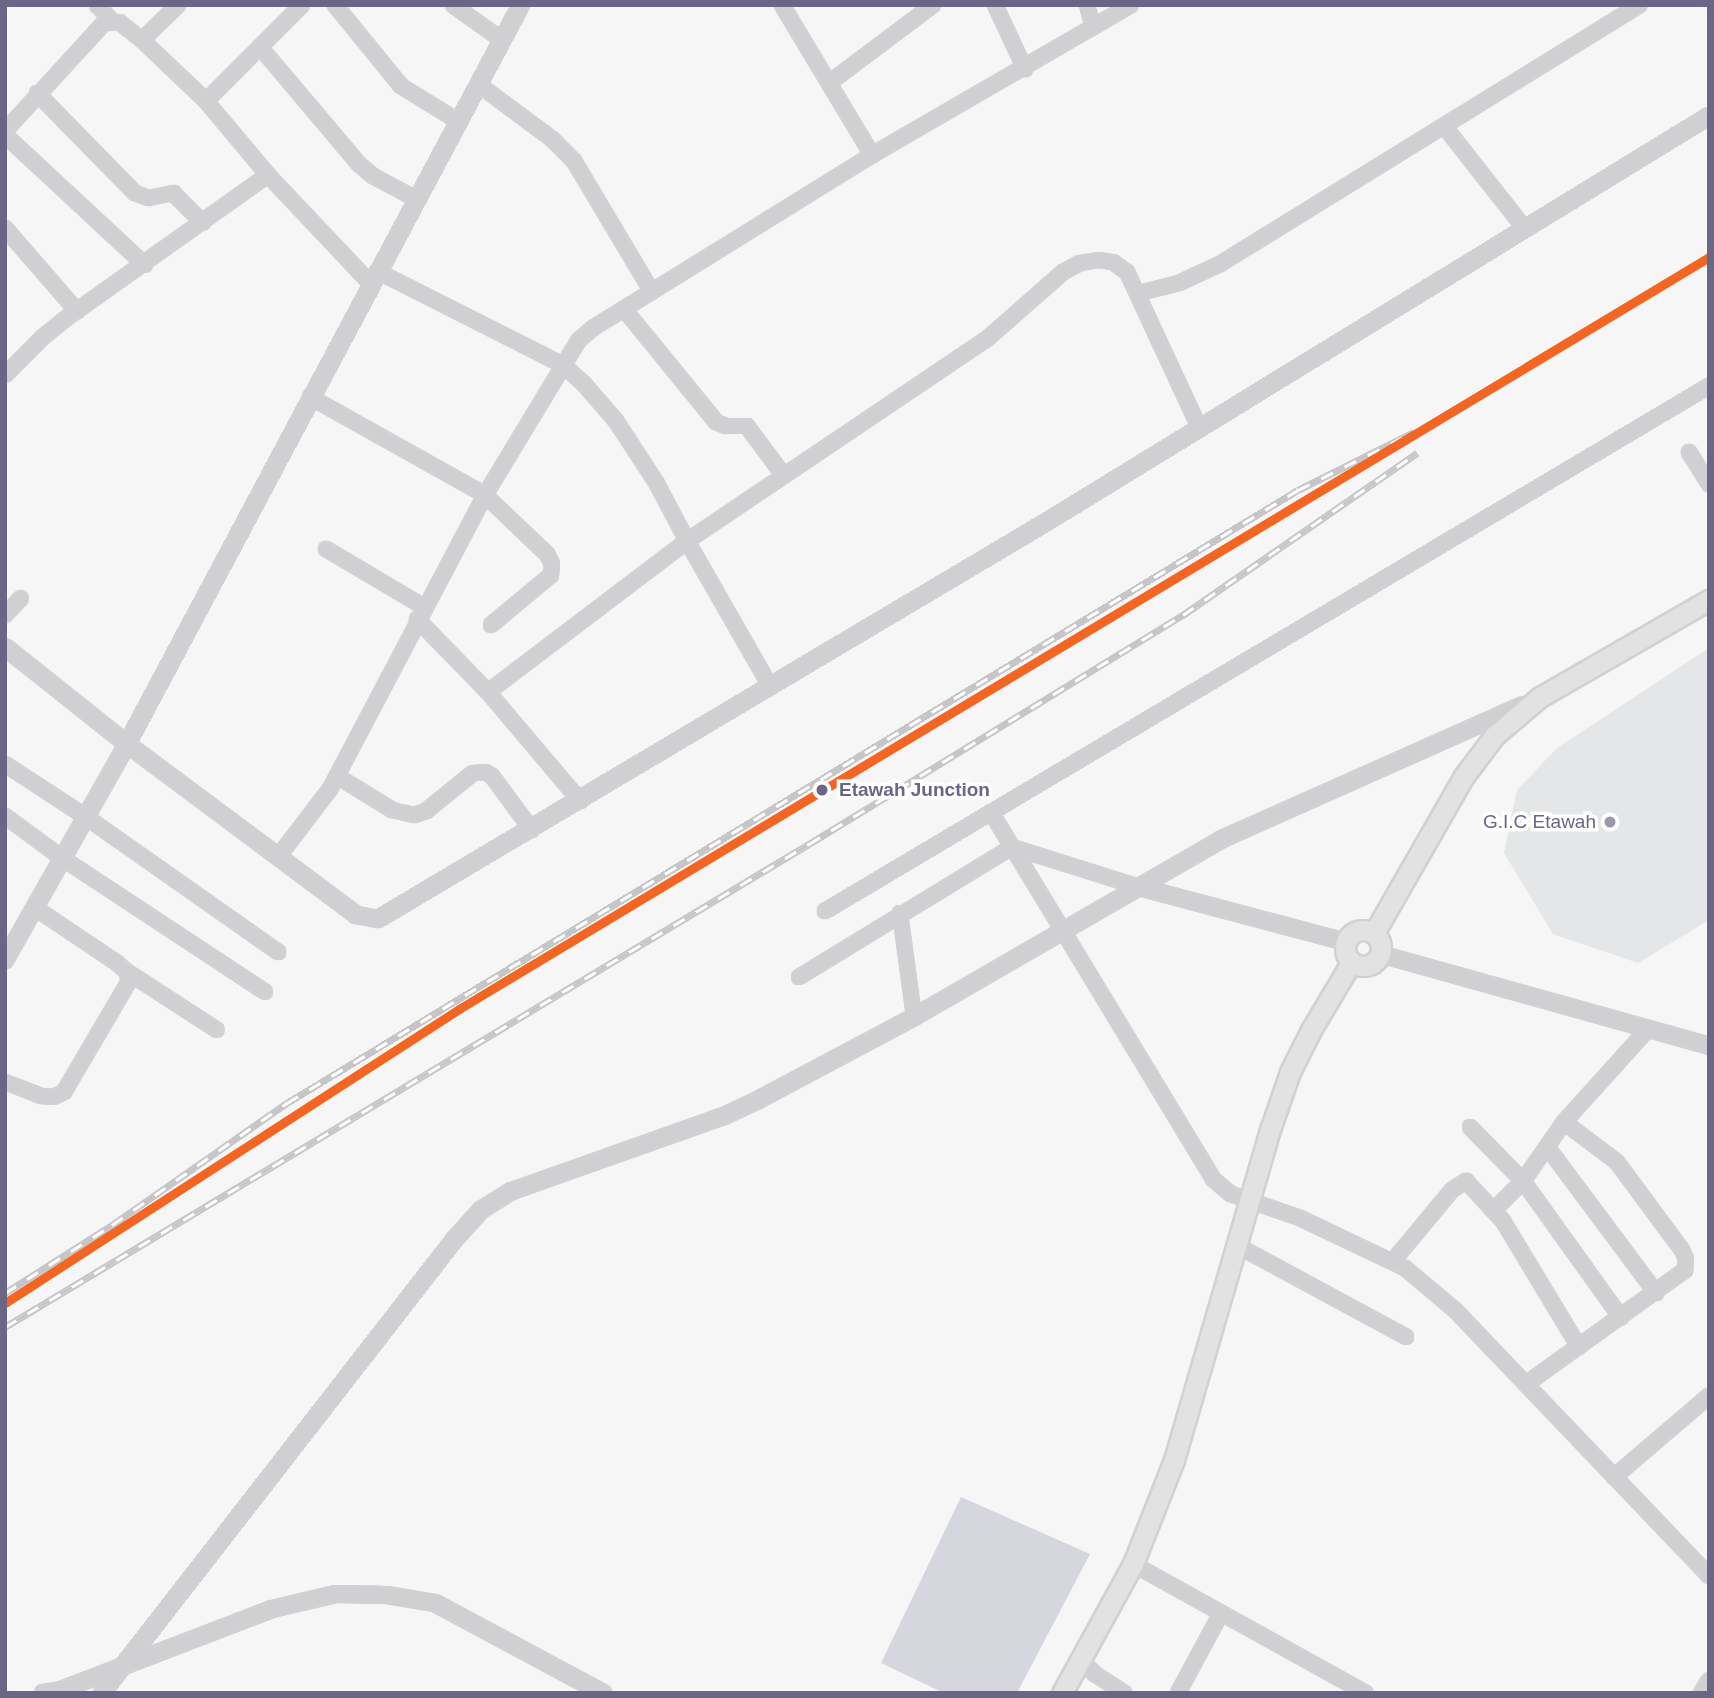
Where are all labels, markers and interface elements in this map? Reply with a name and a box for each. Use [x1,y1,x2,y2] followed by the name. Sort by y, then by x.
[811,779,833,801] marker: Etawah Junction
[839,779,990,801] place label: Etawah Junction
[1483,811,1596,833] place label: G.I.C Etawah
[1602,814,1618,830] marker: G.I.C Etawah

